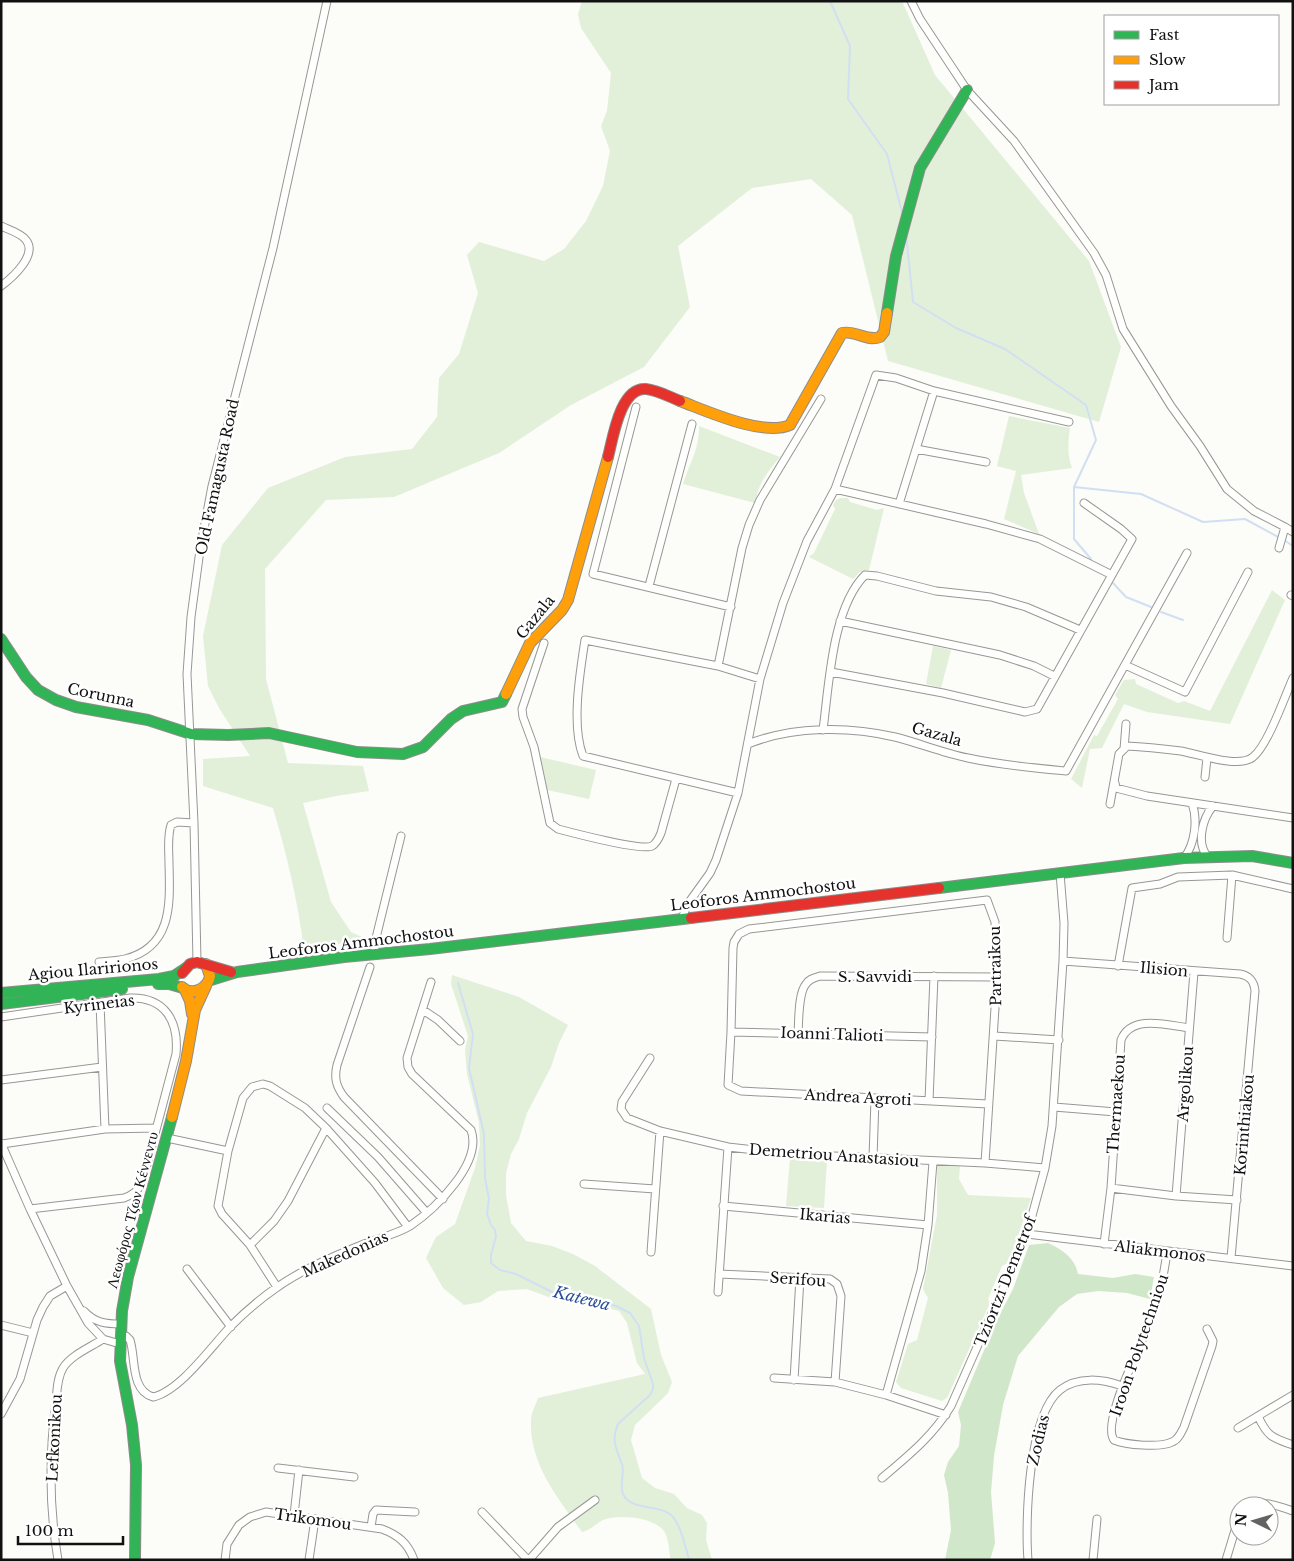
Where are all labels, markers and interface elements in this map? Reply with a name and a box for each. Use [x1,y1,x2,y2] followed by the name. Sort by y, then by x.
[1104,15,1279,105] legend
[1149,25,1180,44] text: Fast
[1149,50,1186,69] text: Slow
[1147,75,1179,94] text: Jam
[191,397,243,557] street label: Old Famagusta Road
[512,591,559,643] street label: Gazala
[66,679,137,712] street label: Corunna
[910,718,965,750] street label: Gazala
[669,873,857,915] street label: Leoforos Ammochostou
[267,921,455,963] street label: Leoforos Ammochostou
[985,926,1005,1006] street label: Partraikou
[26,954,159,984] street label: Agiou Ilaririonos
[1139,957,1189,981] street label: Ilision
[838,967,912,986] street label: S. Savvidi
[62,990,136,1018] street label: Kyrineias
[780,1023,884,1045] street label: Ioanni Talioti
[1173,1045,1197,1124] street label: Argolikou
[1103,1054,1129,1154] street label: Thermaekou
[1230,1074,1258,1176] street label: Korinthiakou
[803,1085,912,1109] street label: Andrea Agroti
[102,1130,162,1290] street label: Λεωφόρος Τζων Κέννεντυ
[748,1140,920,1170] street label: Demetriou Anastasiou
[799,1204,851,1228] street label: Ikarias
[970,1211,1041,1349] street label: Tziortzi Demetrof
[299,1226,391,1281] street label: Makedonias
[1112,1236,1207,1266] street label: Aliakmonos
[769,1268,827,1290] street label: Serifou
[1106,1271,1172,1419] street label: Iroon Polytechniou
[551,1281,613,1315] water label: Katewa
[42,1393,66,1483] street label: Lefkonikou
[1023,1412,1053,1467] street label: Zodias
[1229,1496,1279,1546] north arrow
[273,1504,353,1534] street label: Trikomou
[1232,1513,1251,1527] text: N
[18,1514,122,1546] scale bar
[25,1521,74,1540] text: 100 m

